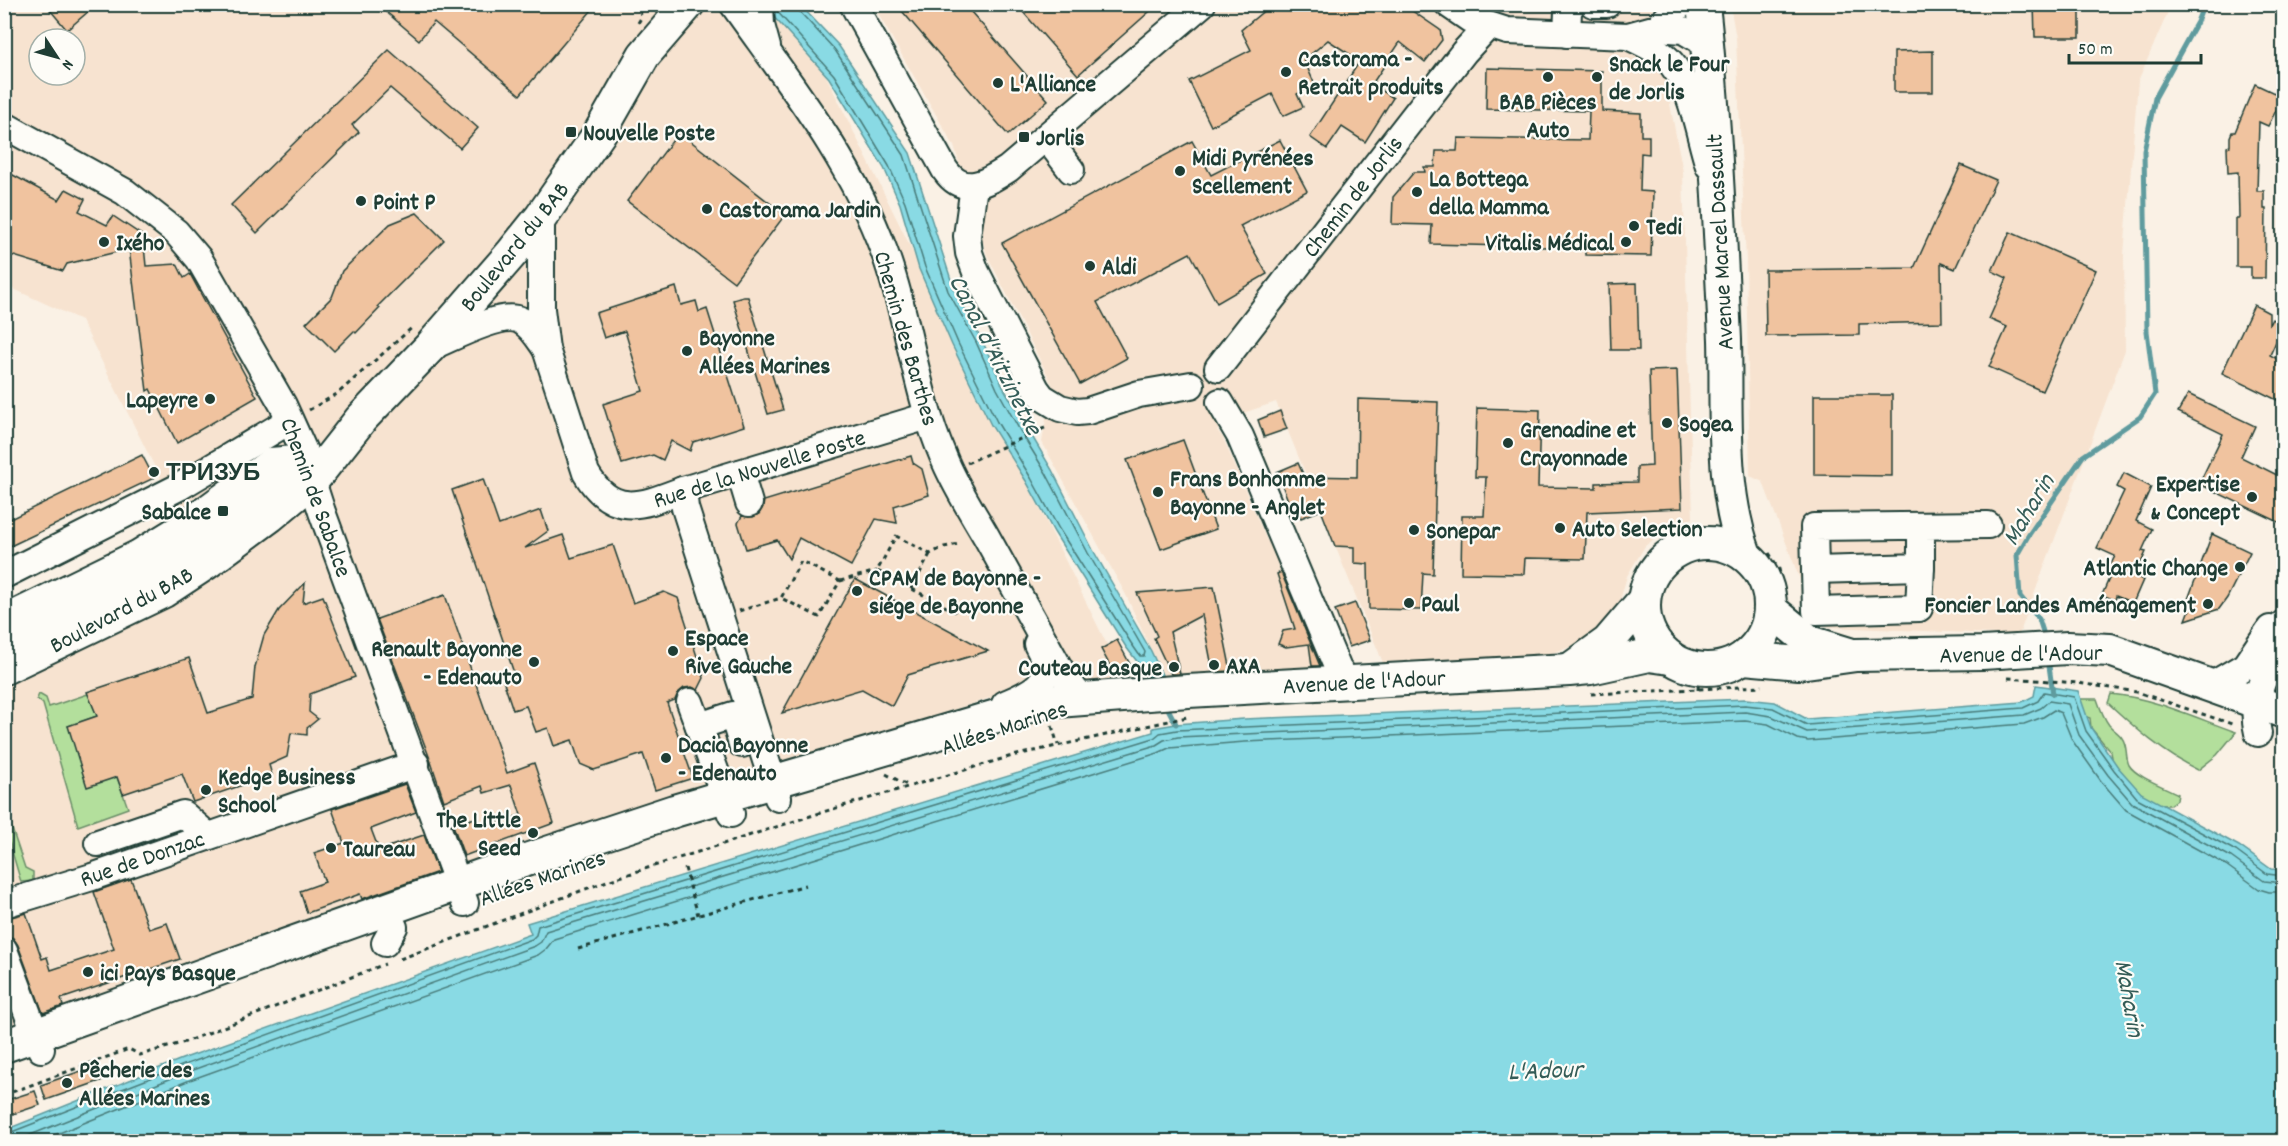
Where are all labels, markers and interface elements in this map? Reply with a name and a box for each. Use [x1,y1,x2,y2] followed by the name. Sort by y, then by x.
[27,27,87,87] north arrow
[2069,27,2201,65] scale bar
[2078,38,2113,63] text: 50 m
[1298,44,1444,106] place label: Castorama - Retrait produits
[1609,49,1730,111] place label: Snack le Four de Jorlis
[55,54,79,74] text: N
[1279,65,1293,79] marker: Castorama - Retrait produits
[1010,69,1096,103] place label: L'Alliance
[1541,70,1555,84] marker: BAB Pièces Auto
[1590,70,1604,84] marker: Snack le Four de Jorlis
[991,76,1005,90] marker: L'Alliance
[1499,87,1597,149] place label: BAB Pièces Auto
[583,118,715,152] place label: Nouvelle Poste
[1036,123,1085,157] place label: Jorlis
[564,125,578,139] marker: Nouvelle Poste
[1017,130,1031,144] marker: Jorlis
[1296,130,1413,266] street label: Chemin de Jorlis
[1699,133,1745,351] street label: Avenue Marcel Dassault
[1192,143,1314,205] place label: Midi Pyrénées Scellement
[1173,164,1187,178] marker: Midi Pyrénées Scellement
[1429,164,1549,226] place label: La Bottega della Mamma
[453,176,579,320] street label: Boulevard du BAB
[1410,185,1424,199] marker: La Bottega della Mamma
[373,187,435,221] place label: Point P
[354,194,368,208] marker: Point P
[719,195,881,229] place label: Castorama Jardin
[700,202,714,216] marker: Castorama Jardin
[1646,212,1682,246] place label: Tedi
[1627,219,1641,233] marker: Tedi
[116,228,165,262] place label: Ixého
[1486,228,1614,262] place label: Vitalis Médical
[97,235,111,249] marker: Ixého
[1619,235,1633,249] marker: Vitalis Médical
[863,247,945,430] street label: Chemin des Barthes
[1102,252,1137,286] place label: Aldi
[1083,259,1097,273] marker: Aldi
[937,269,1051,444] water label: Canal d'Aitzinetxe
[699,323,830,385] place label: Bayonne Allées Marines
[680,344,694,358] marker: Bayonne Allées Marines
[126,385,198,419] place label: Lapeyre
[203,392,217,406] marker: Lapeyre
[1679,409,1733,443] place label: Sogea
[270,413,359,583] street label: Chemin de Sabalce
[1520,415,1636,477] place label: Grenadine et Crayonnade
[1660,416,1674,430] marker: Sogea
[650,422,870,519] street label: Rue de la Nouvelle Poste
[1501,436,1515,450] marker: Grenadine et Crayonnade
[166,458,260,492] place label: ТРИЗУБ
[1170,464,1326,526] place label: Frans Bonhomme Bayonne - Anglet
[147,465,161,479] marker: ТРИЗУБ
[1994,467,2066,554] water label: Maharin
[2150,469,2240,531] place label: Expertise & Concept
[1151,485,1165,499] marker: Frans Bonhomme Bayonne - Anglet
[2245,490,2259,504] marker: Expertise & Concept
[142,497,211,531] place label: Sabalce
[216,504,230,518] marker: Sabalce
[1572,514,1703,548] place label: Auto Selection
[1426,516,1501,550] place label: Sonepar
[1553,521,1567,535] marker: Auto Selection
[1407,523,1421,537] marker: Sonepar
[2083,553,2228,587] place label: Atlantic Change
[44,559,200,664] street label: Boulevard du BAB
[2233,560,2247,574] marker: Atlantic Change
[869,563,1041,625] place label: CPAM de Bayonne - siége de Bayonne
[850,584,864,598] marker: CPAM de Bayonne - siége de Bayonne
[1421,589,1459,623] place label: Paul
[1925,590,2196,624] place label: Foncier Landes Aménagement
[1402,596,1416,610] marker: Paul
[2201,597,2215,611] marker: Foncier Landes Aménagement
[685,623,793,685] place label: Espace Rive Gauche
[371,634,522,696] place label: Renault Bayonne - Edenauto
[1939,638,2103,674] street label: Avenue de l'Adour
[666,644,680,658] marker: Espace Rive Gauche
[1226,651,1261,685] place label: AXA
[1018,653,1162,687] place label: Couteau Basque
[527,655,541,669] marker: Renault Bayonne - Edenauto
[1207,658,1221,672] marker: AXA
[1167,660,1181,674] marker: Couteau Basque
[1282,663,1447,705] street label: Avenue de l'Adour
[937,693,1073,766] street label: Allées Marines
[678,730,809,792] place label: Dacia Bayonne - Edenauto
[659,751,673,765] marker: Dacia Bayonne - Edenauto
[218,762,356,824] place label: Kedge Business School
[199,783,213,797] marker: Kedge Business School
[436,805,521,867] place label: The Little Seed
[76,824,210,898] street label: Rue de Donzac
[526,826,540,840] marker: The Little Seed
[343,834,415,868] place label: Taureau
[324,841,338,855] marker: Taureau
[475,842,611,917] street label: Allées Marines
[2103,957,2153,1041] water label: Maharin
[100,958,236,992] place label: ici Pays Basque
[81,965,95,979] marker: ici Pays Basque
[1507,1053,1586,1092] water label: L'Adour
[79,1055,210,1117] place label: Pêcherie des Allées Marines
[60,1076,74,1090] marker: Pêcherie des Allées Marines

